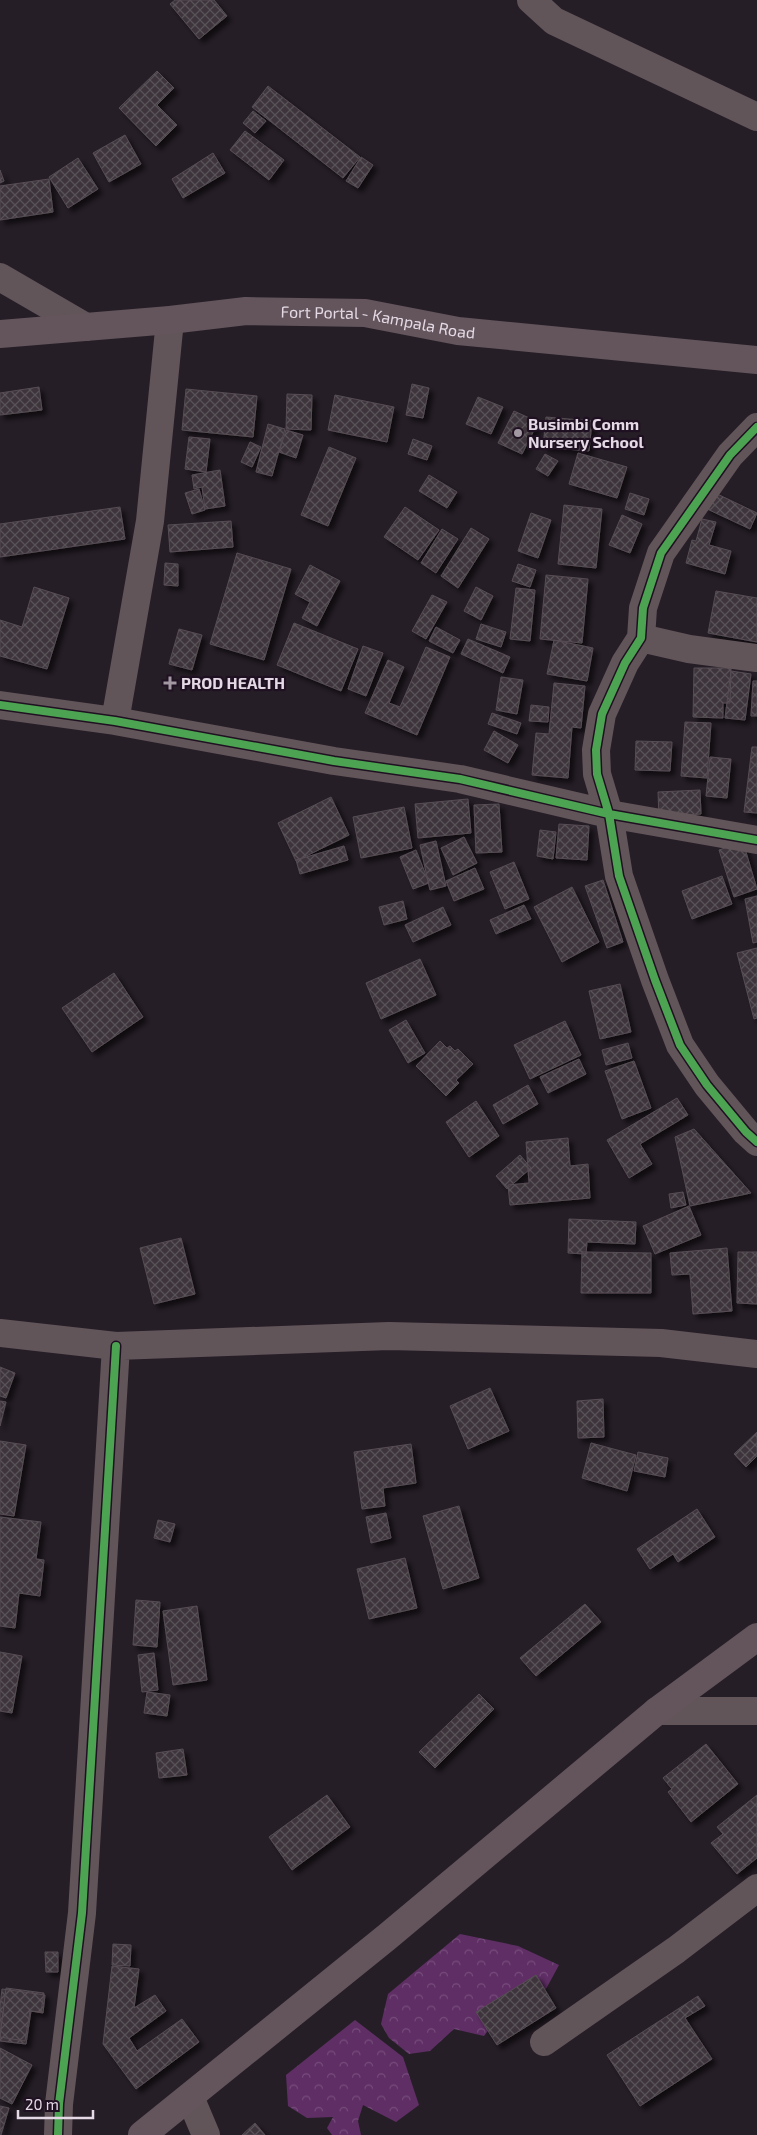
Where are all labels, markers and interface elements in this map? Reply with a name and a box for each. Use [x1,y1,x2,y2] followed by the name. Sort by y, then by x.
[281,302,476,342] street label: Fort Portal - Kampala Road
[528,414,644,452] place label: Busimbi Comm Nursery School
[512,427,524,439] marker: Busimbi Comm Nursery School
[181,673,285,692] place label: PROD HEALTH
[163,676,177,690] marker: PROD HEALTH
[18,2088,92,2120] scale bar
[25,2095,59,2113] text: 20 m

